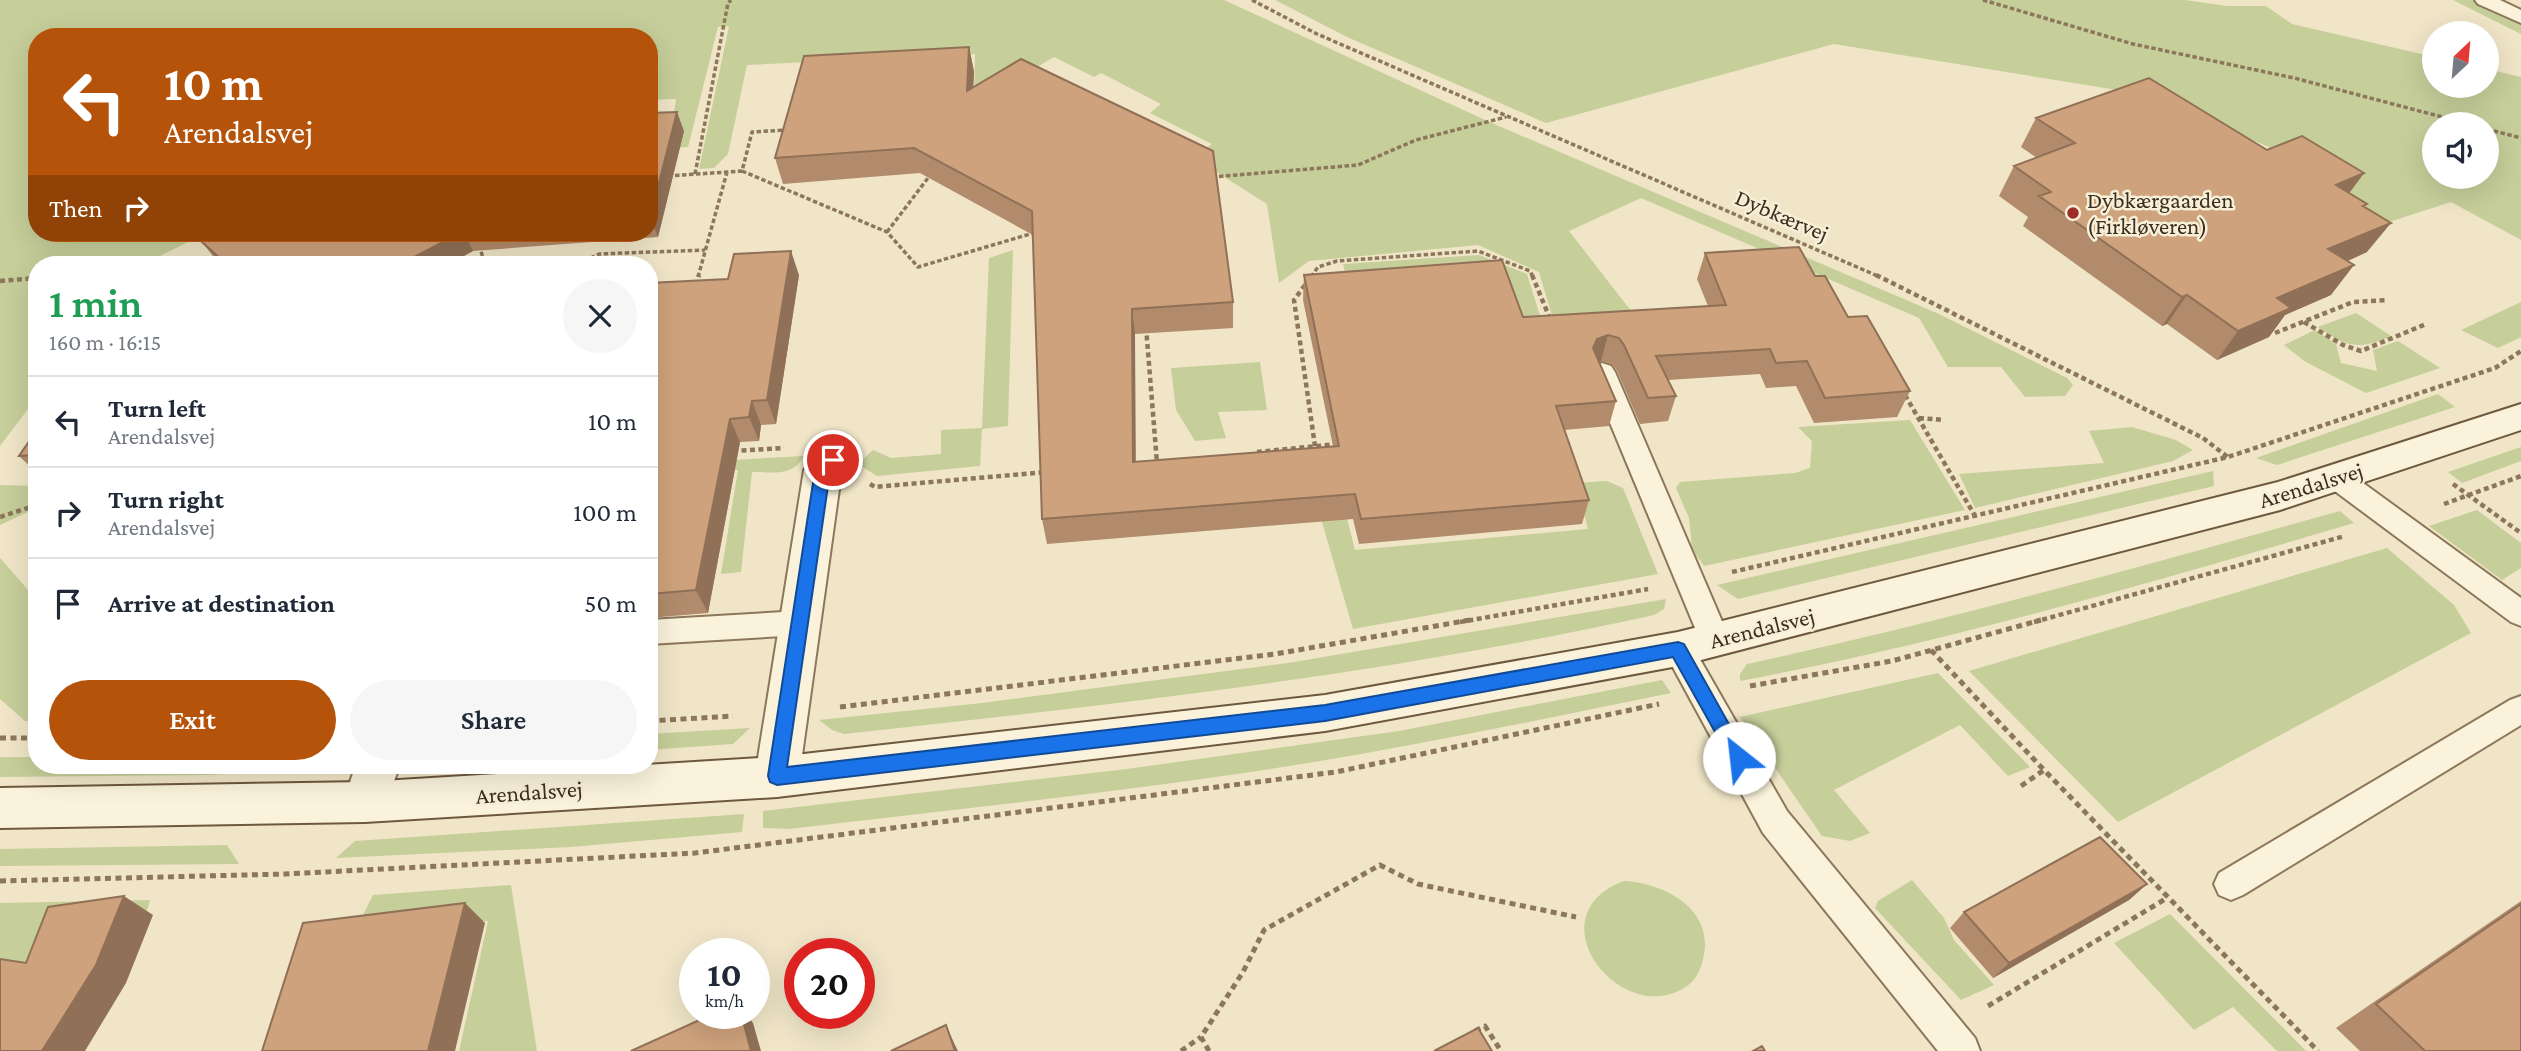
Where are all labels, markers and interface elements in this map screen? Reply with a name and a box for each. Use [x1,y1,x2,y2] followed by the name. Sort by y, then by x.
[2422,21,2499,98] north arrow
[2422,21,2499,189] map controls
[49,56,140,147] icon: left
[164,56,263,111] text: 10 m
[2422,112,2499,189] button: sound
[164,114,313,150] text: Arendalsvej
[1732,184,1832,246] street label: Dybkærvej
[2087,187,2234,240] place label: Dybkærgaarden (Firkløveren)
[117,189,155,227] icon: right
[49,194,103,223] text: Then
[2065,205,2081,221] marker: Dybkærgaarden (Firkløveren)
[49,279,142,326] text: 1 min
[563,279,637,353] button: close
[49,329,161,355] text: 160 m · 16:15
[108,394,206,423] text: Turn left
[49,403,87,441] icon: left
[588,407,637,436] text: 10 m
[108,423,215,449] text: Arendalsvej
[803,430,863,490] pin
[814,441,852,479] icon: arrive
[2256,457,2366,513] street label: Arendalsvej
[108,485,224,514] text: Turn right
[49,494,87,532] icon: right
[573,498,637,527] text: 100 m
[108,514,215,540] text: Arendalsvej
[49,585,87,623] icon: arrive
[108,589,335,618] text: Arrive at destination
[584,589,637,618] text: 50 m
[1707,602,1817,654] street label: Arendalsvej
[49,680,336,760] button: Exit
[350,680,637,760] button: Share
[1702,721,1776,795] position arrow
[475,775,583,809] street label: Arendalsvej
[784,938,875,1029] speed limit sign: 20
[707,955,742,994] text: 10
[705,991,744,1011] text: km/h

